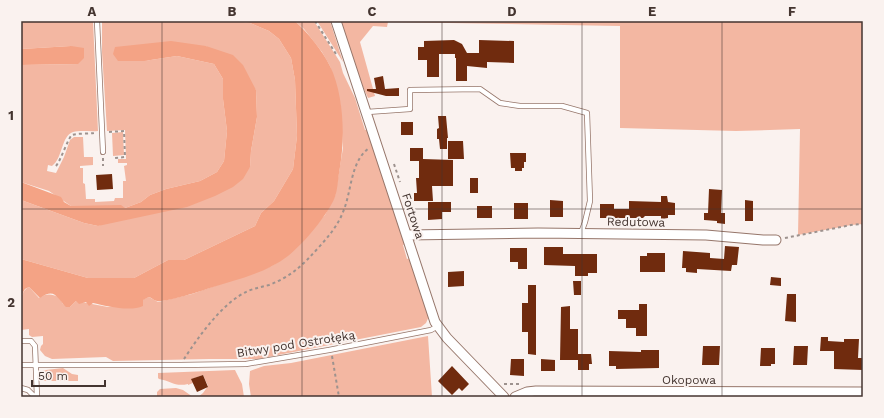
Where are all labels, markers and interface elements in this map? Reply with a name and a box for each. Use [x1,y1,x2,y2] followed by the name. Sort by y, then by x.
[88,4,97,19] text: A
[228,4,237,19] text: B
[368,4,377,19] text: C
[507,4,517,19] text: D
[648,4,656,19] text: E
[788,4,796,19] text: F
[8,108,14,123] text: 1
[399,191,427,241] street label: Fortowa
[607,214,666,230] street label: Redutowa
[7,295,15,310] text: 2
[236,328,356,360] street label: Bitwy pod Ostrołęką
[32,362,105,388] scale bar
[38,369,68,383] text: 50 m
[662,373,716,387] street label: Okopowa

